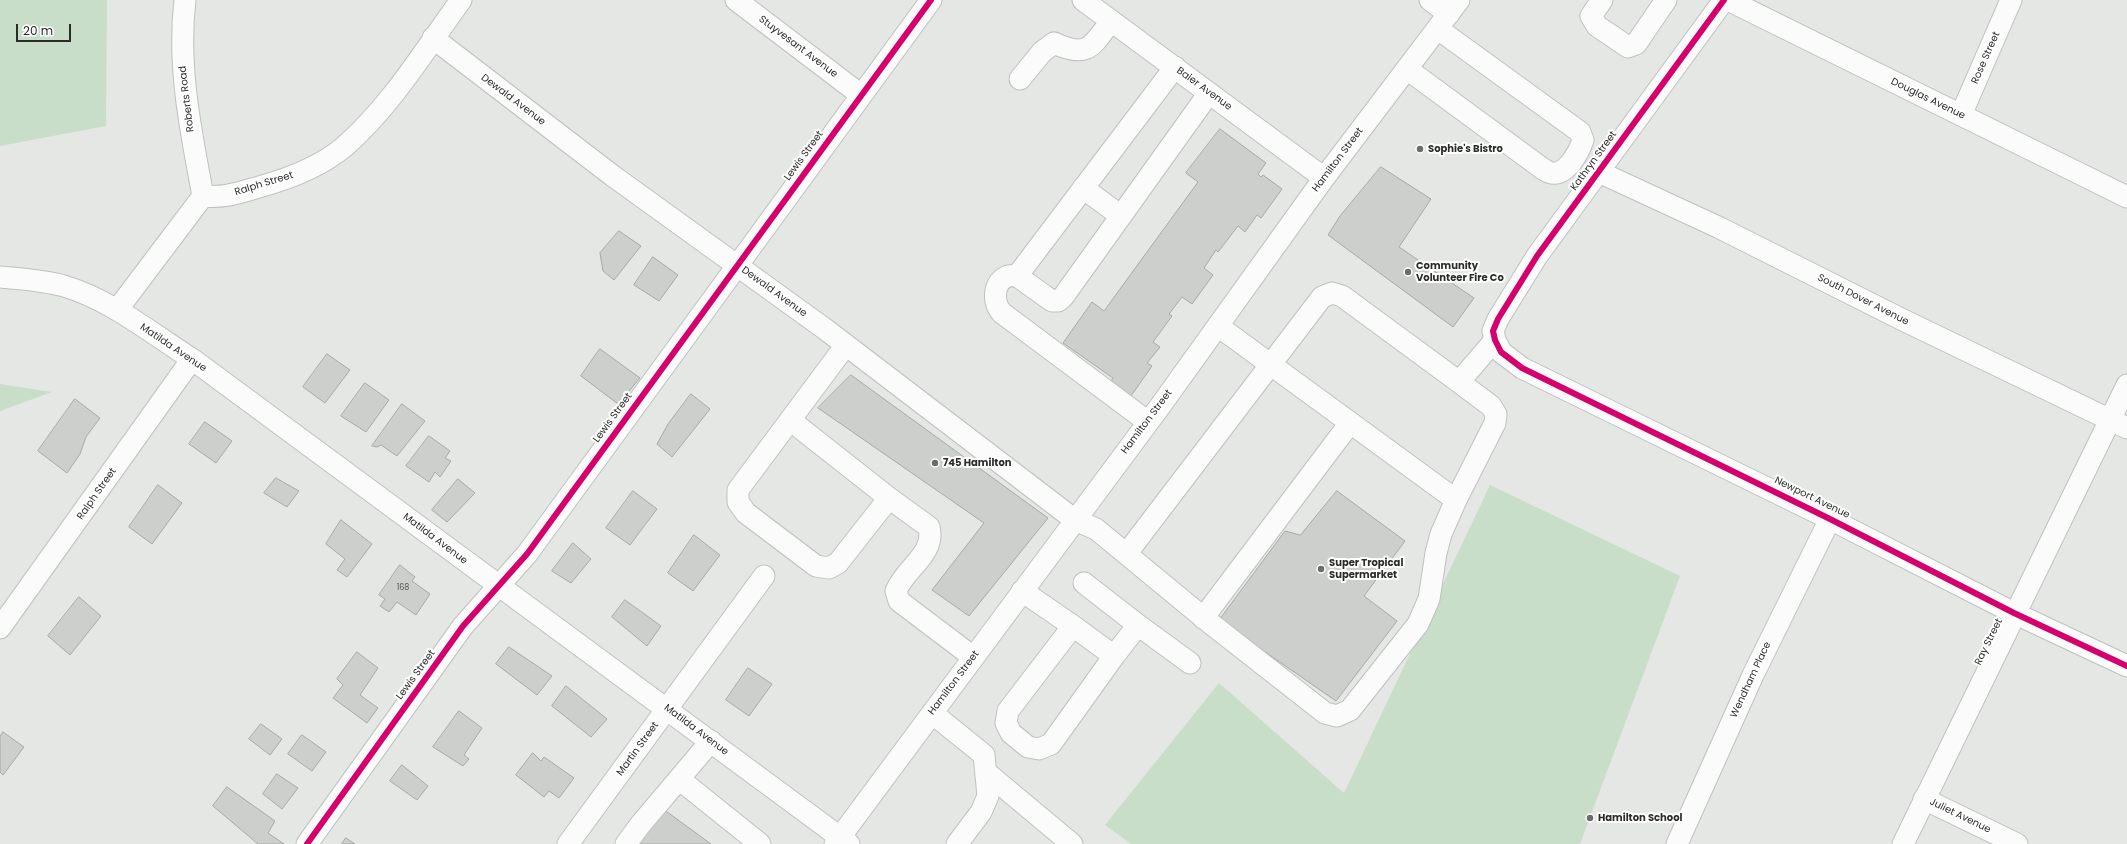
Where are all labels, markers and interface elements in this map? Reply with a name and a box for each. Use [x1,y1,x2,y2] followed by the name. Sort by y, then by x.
[756,13,840,81] street label: Stuyvesant Avenue
[18,16,73,42] scale bar
[23,22,53,39] text: 20 m
[1969,30,2003,86] street label: Rose Street
[177,65,197,133] street label: Roberts Road
[1174,65,1234,113] street label: Baier Avenue
[478,72,548,128] street label: Dewald Avenue
[1889,76,1967,122] street label: Douglas Avenue
[1310,126,1366,194] street label: Hamilton Street
[782,129,826,183] street label: Lewis Street
[1568,129,1620,193] street label: Kathryn Street
[1428,143,1503,155] place label: Sophie's Bistro
[1415,144,1425,154] marker: Sophie's Bistro
[233,169,295,199] street label: Ralph Street
[1416,260,1504,284] place label: Community Volunteer Fire Co
[739,264,809,320] street label: Dewald Avenue
[1403,267,1413,277] marker: Community Volunteer Fire Co
[1815,272,1911,328] street label: South Dover Avenue
[137,321,209,375] street label: Matilda Avenue
[1119,388,1175,456] street label: Hamilton Street
[591,391,635,445] street label: Lewis Street
[943,457,1011,469] place label: 745 Hamilton
[930,458,940,468] marker: 745 Hamilton
[75,466,119,522] street label: Ralph Street
[1772,475,1852,521] street label: Newport Avenue
[400,511,470,567] street label: Matilda Avenue
[1329,557,1403,580] place label: Super Tropical Supermarket
[1316,564,1326,574] marker: Super Tropical Supermarket
[397,583,409,593] house number: 168
[1973,617,2005,667] street label: Ray Street
[1728,640,1774,720] street label: Wendham Place
[394,648,438,702] street label: Lewis Street
[926,649,982,717] street label: Hamilton Street
[661,702,731,758] street label: Matilda Avenue
[614,720,662,778] street label: Martin Street
[1927,796,1993,836] street label: Juliet Avenue
[1598,812,1683,824] place label: Hamilton School
[1585,813,1595,823] marker: Hamilton School

